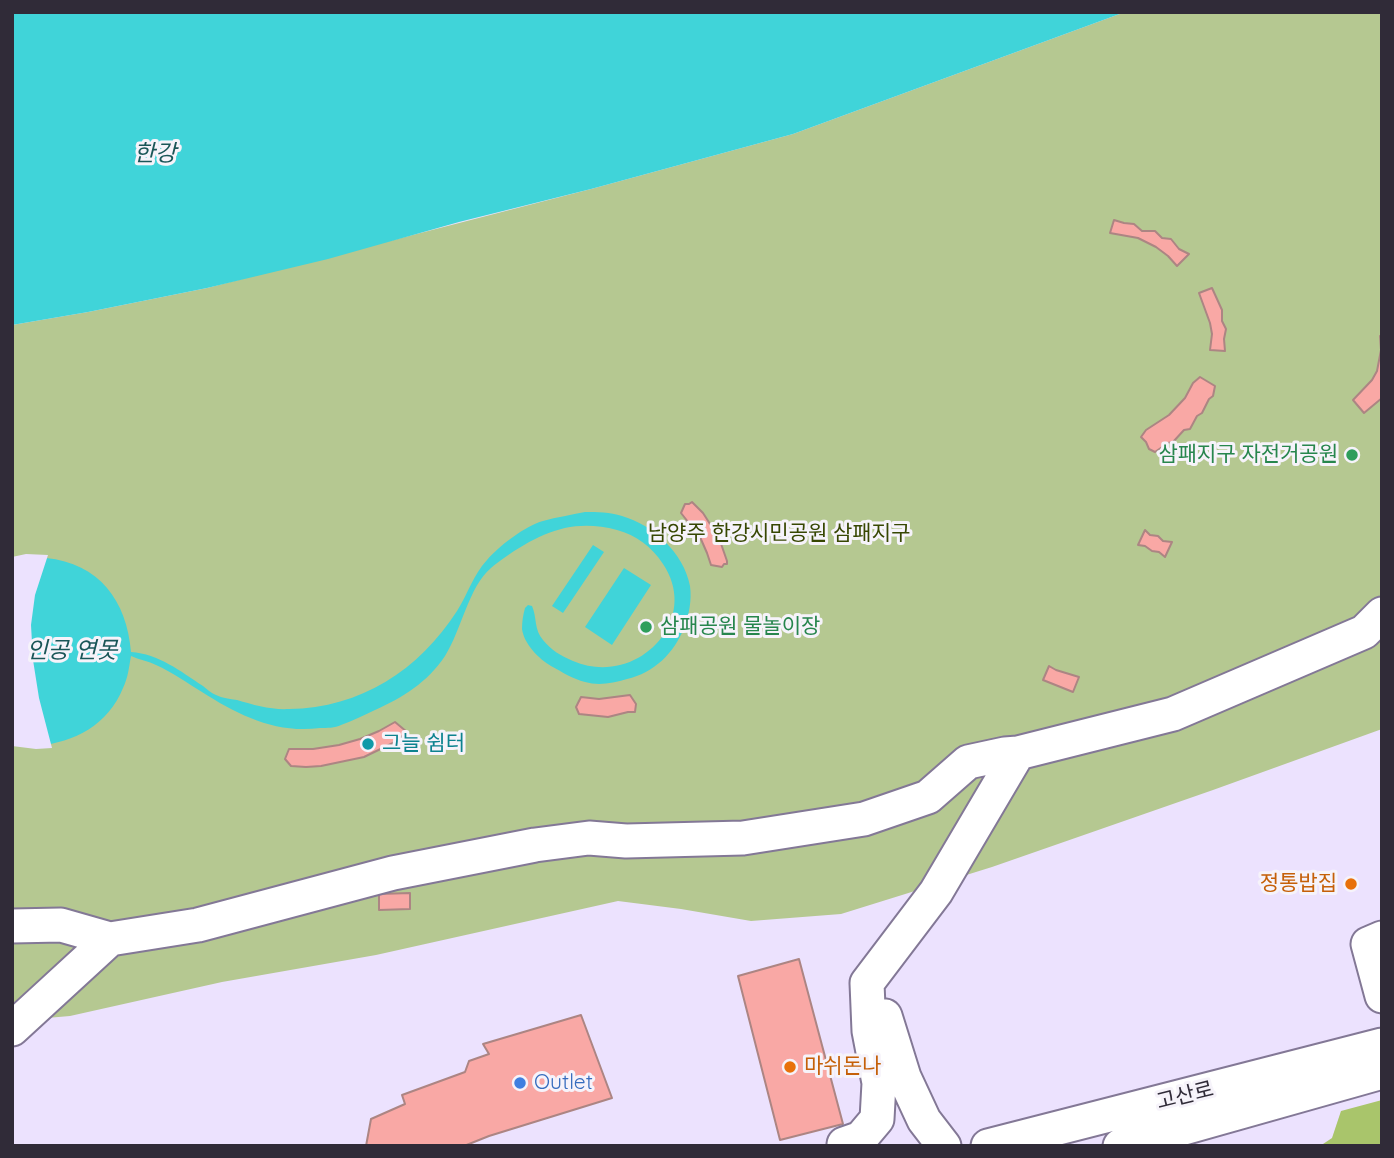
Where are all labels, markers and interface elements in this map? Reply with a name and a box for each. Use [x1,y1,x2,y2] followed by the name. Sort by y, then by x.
[134,140,176,168] water label: 한강
[1158,442,1338,468] place label: 삼패지구 자전거공원
[1344,447,1360,463] marker: 삼패지구 자전거공원
[648,521,910,547] park label: 남양주 한강시민공원 삼패지구
[660,614,820,640] place label: 삼패공원 물놀이장
[638,619,654,635] marker: 삼패공원 물놀이장
[27,637,117,665] water label: 인공 연못
[382,731,465,757] place label: 그늘 쉼터
[360,736,376,752] marker: 그늘 쉼터
[1260,871,1337,897] place label: 정통밥집
[1343,876,1359,892] marker: 정통밥집
[804,1054,881,1080] place label: 마쉬돈나
[782,1059,798,1075] marker: 마쉬돈나
[534,1070,593,1096] place label: Outlet
[512,1075,528,1091] marker: Outlet
[1154,1077,1216,1115] street label: 고산로

